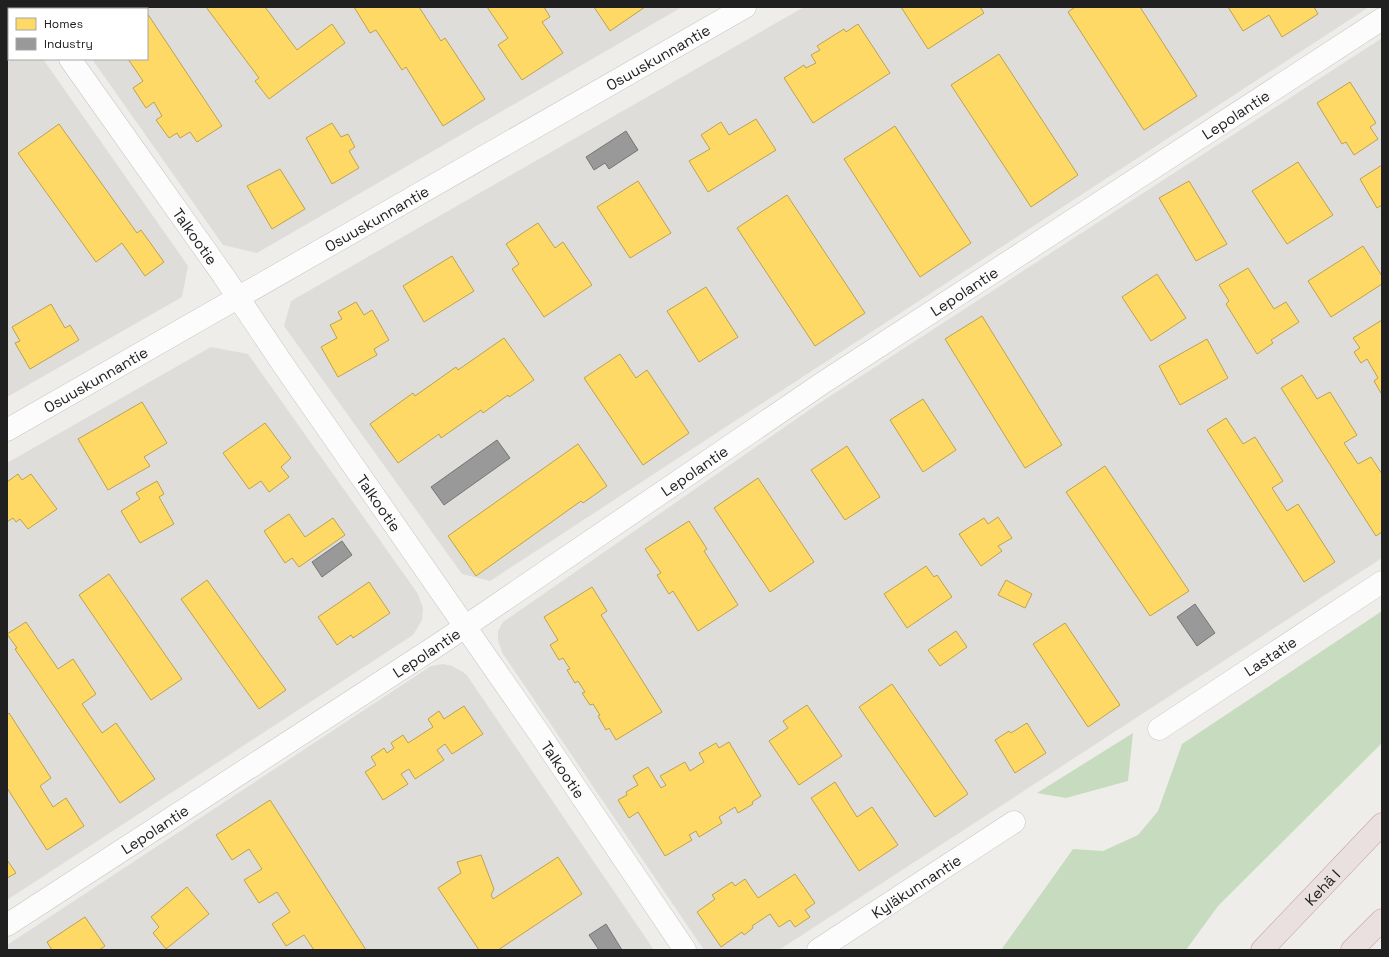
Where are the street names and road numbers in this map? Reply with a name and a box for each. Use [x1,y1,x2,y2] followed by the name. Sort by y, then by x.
[602,20,713,94] street label: Osuuskunnantie
[1198,85,1273,143] street label: Lepolantie
[321,181,432,256] street label: Osuuskunnantie
[169,204,222,268] street label: Talkootie
[927,262,1001,320] street label: Lepolantie
[40,342,151,417] street label: Osuuskunnantie
[657,441,731,500] street label: Lepolantie
[353,471,406,535] street label: Talkootie
[389,623,464,681] street label: Lepolantie
[1240,632,1300,680] street label: Lastatie
[537,737,590,802] street label: Talkootie
[117,800,192,858] street label: Lepolantie
[868,850,965,922] street label: Kyläkunnantie
[1300,865,1344,909] street label: Kehä I

